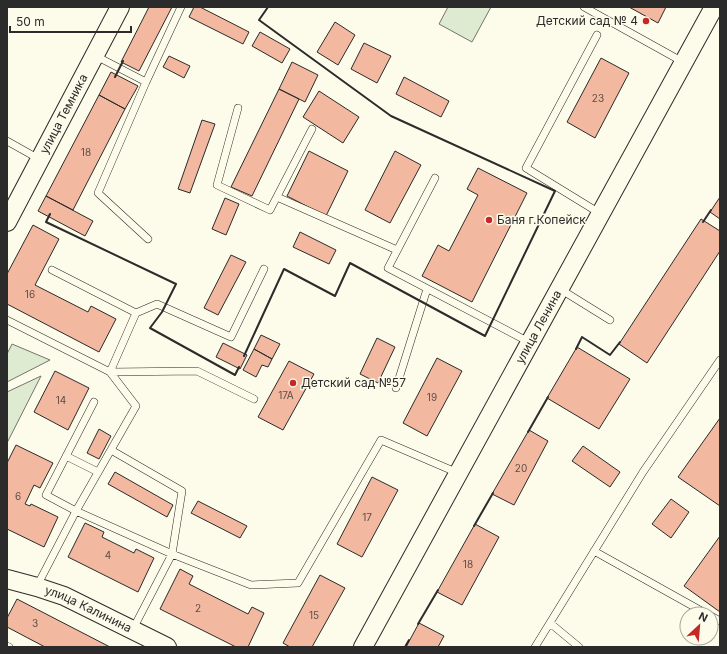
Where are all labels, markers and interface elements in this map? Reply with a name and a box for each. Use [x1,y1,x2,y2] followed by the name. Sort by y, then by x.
[10,8,131,34] scale bar
[536,13,638,28] place label: Детский сад № 4
[16,14,45,29] text: 50 m
[641,16,651,26] marker: Детский сад № 4
[36,71,90,156] street label: улица Темника
[592,92,604,104] house number: 23
[81,146,91,158] house number: 18
[497,212,586,227] place label: Баня г.Копейск
[484,215,494,225] marker: Баня г.Копейск
[512,287,564,366] street label: улица Ленина
[25,288,35,300] house number: 16
[301,375,406,390] place label: Детский сад №57
[288,378,298,388] marker: Детский сад №57
[278,389,294,401] house number: 17А
[427,391,437,403] house number: 19
[56,394,66,406] house number: 14
[515,462,527,474] house number: 20
[15,490,21,502] house number: 6
[362,511,372,523] house number: 17
[105,549,111,561] house number: 4
[463,558,473,570] house number: 18
[43,582,134,635] street label: улица Калинина
[195,602,201,614] house number: 2
[679,606,719,646] north arrow
[309,609,319,621] house number: 15
[697,609,710,625] text: N
[32,617,38,629] house number: 3

